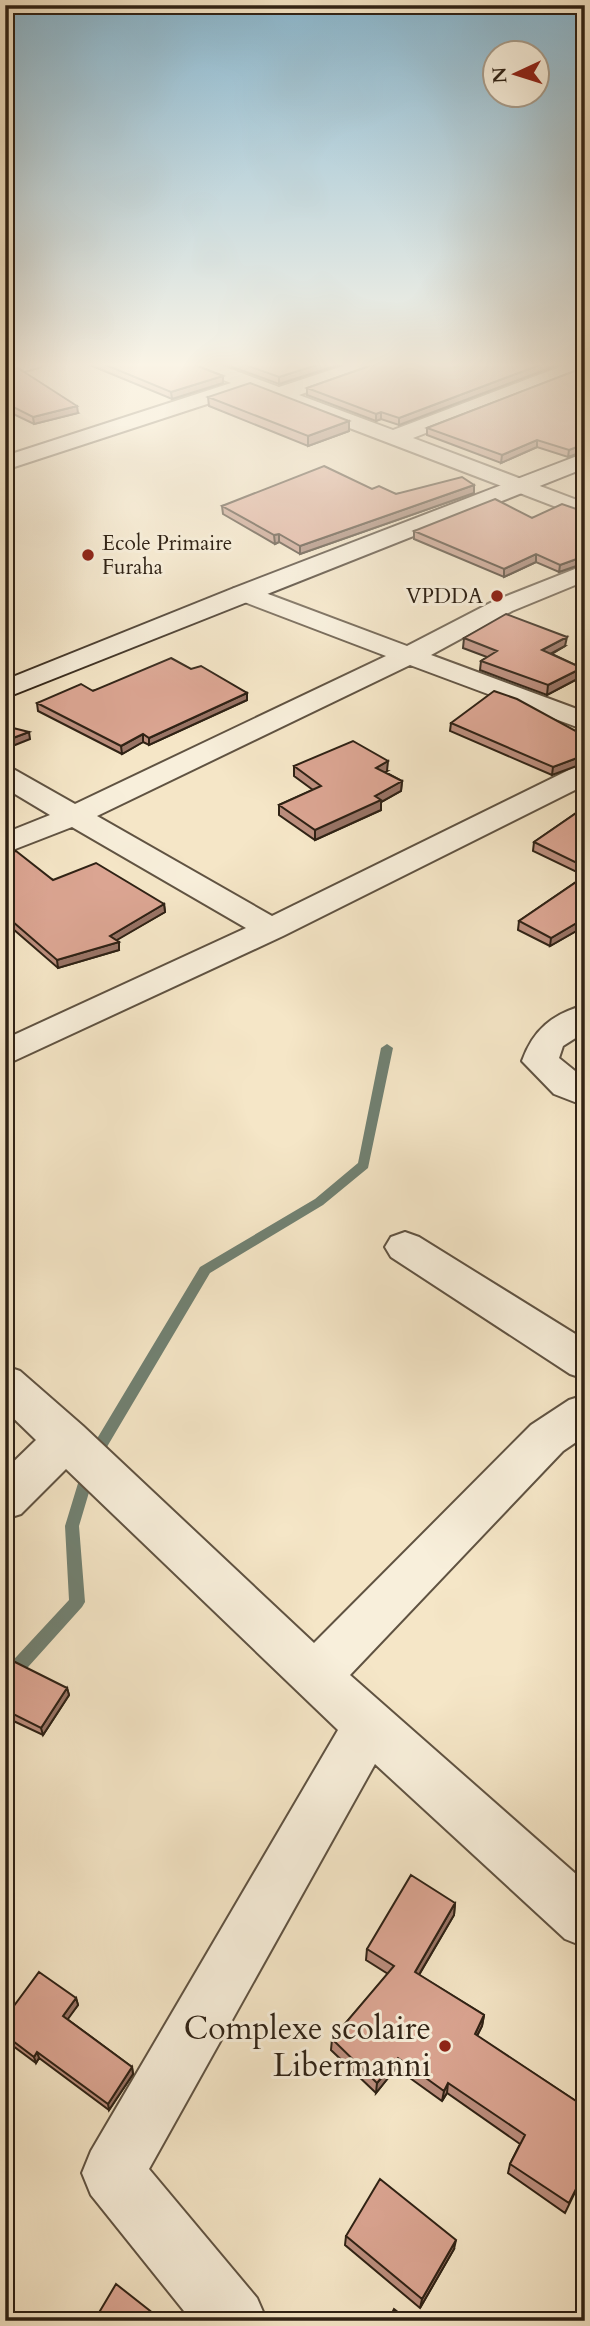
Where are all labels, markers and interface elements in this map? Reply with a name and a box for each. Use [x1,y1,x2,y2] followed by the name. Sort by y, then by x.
[482,38,552,108] north arrow
[486,65,514,84] text: N
[102,529,232,582] place label: Ecole Primaire Furaha
[80,547,96,563] marker: Ecole Primaire Furaha
[406,582,483,611] place label: VPDDA
[489,588,505,604] marker: VPDDA
[184,2007,431,2088] place label: Complexe scolaire Libermanni
[437,2038,453,2054] marker: Complexe scolaire Libermanni

